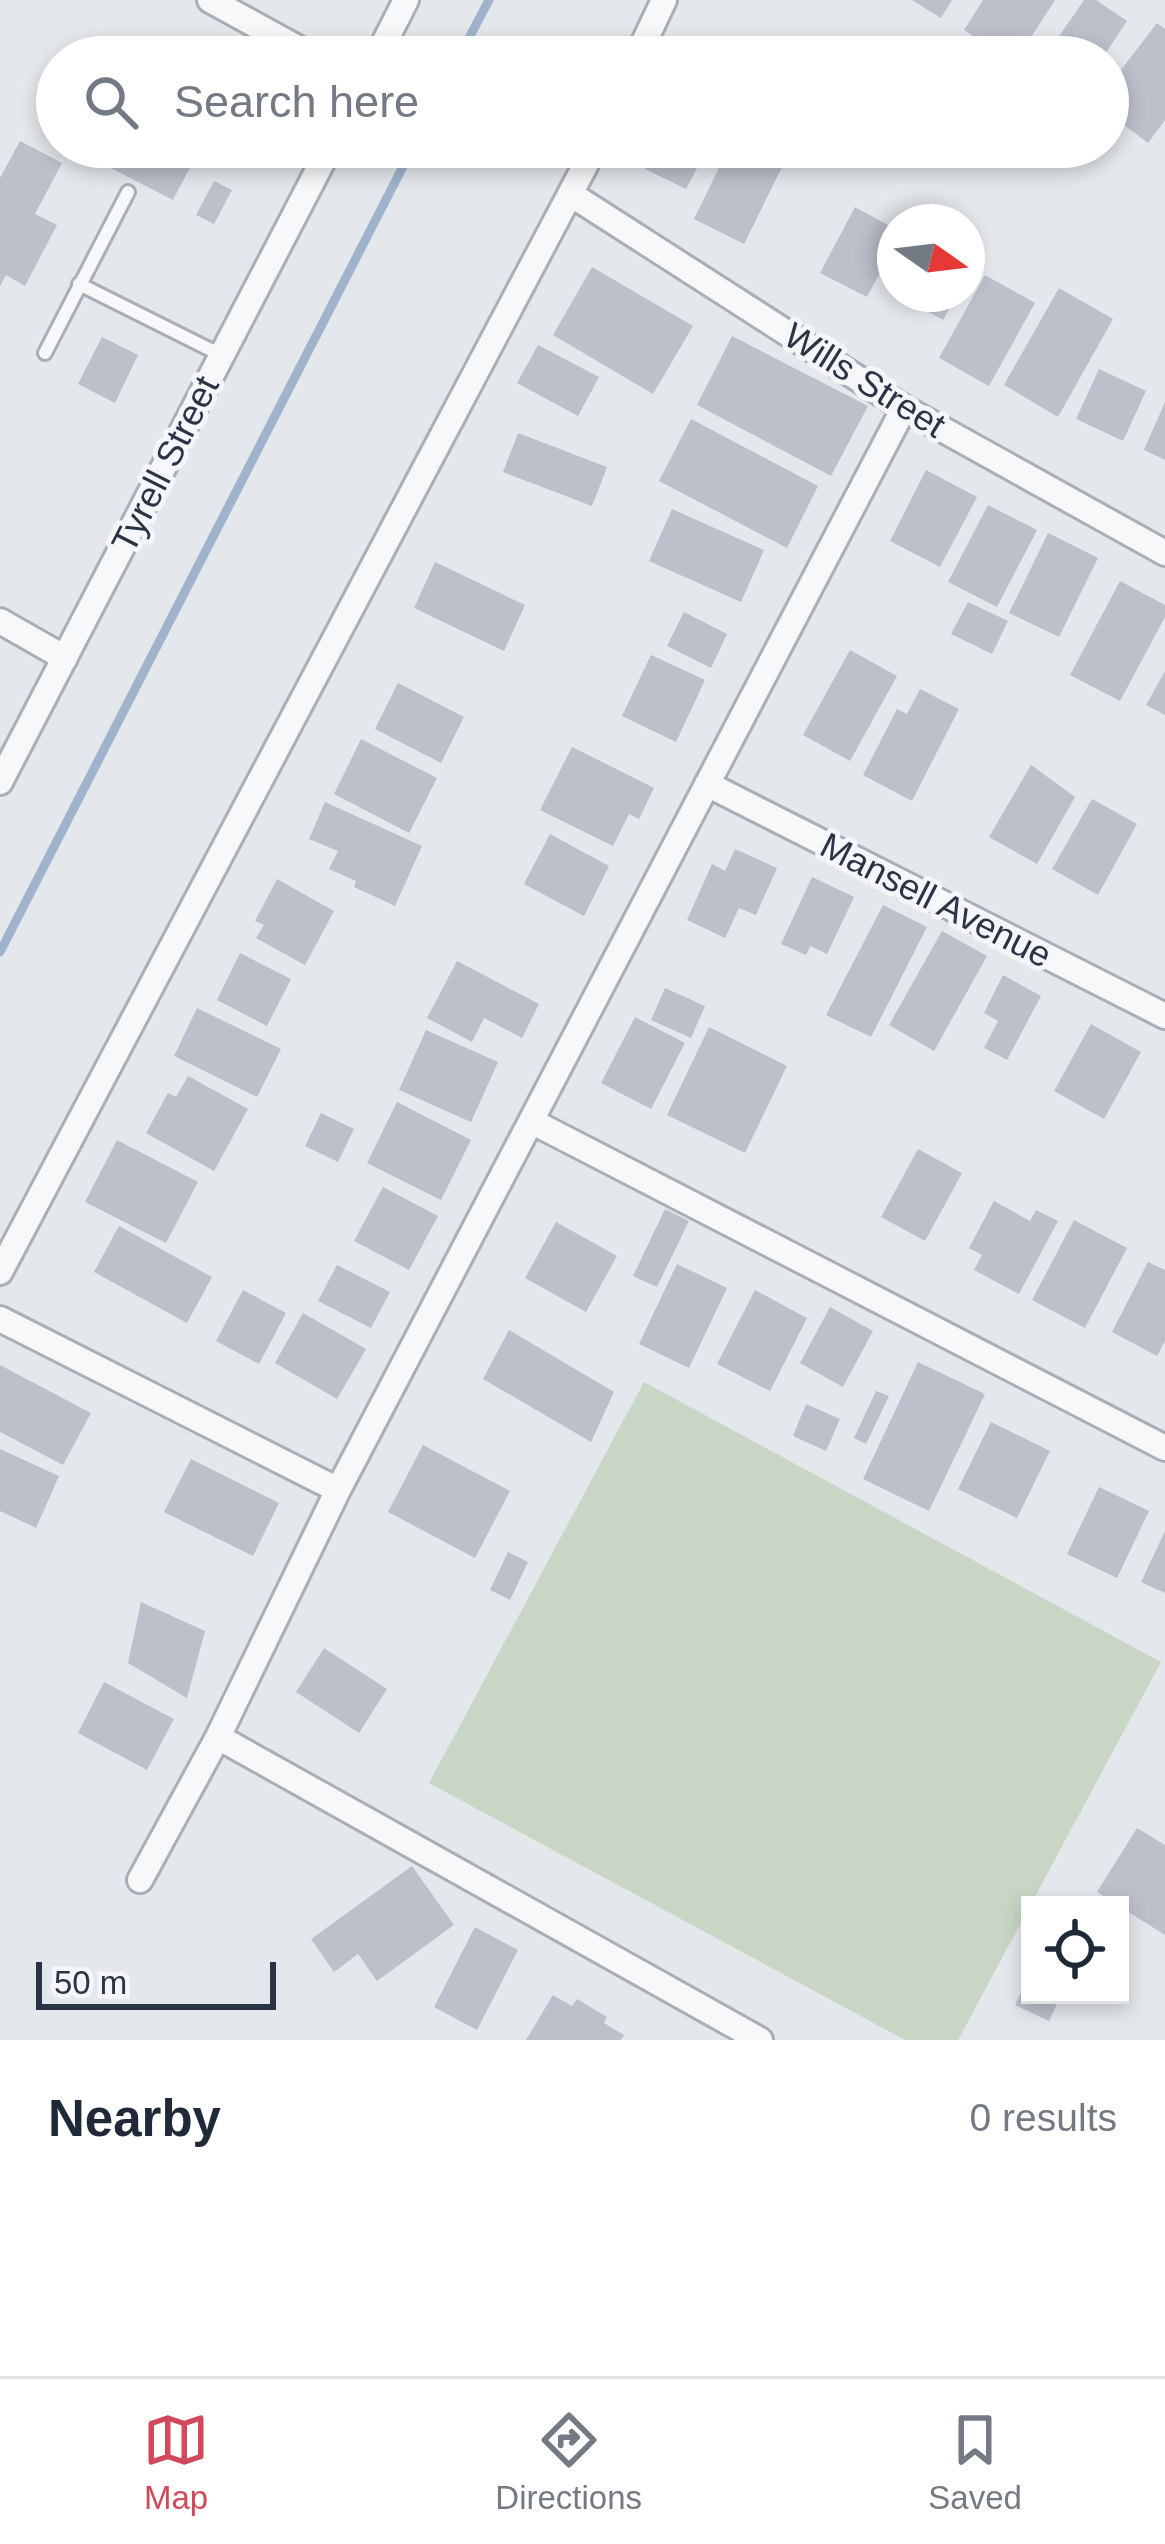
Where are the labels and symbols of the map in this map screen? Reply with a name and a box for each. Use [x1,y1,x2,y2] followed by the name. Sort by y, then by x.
[877,204,985,312] north arrow
[777,314,953,446] street label: Wills Street
[103,369,227,559] street label: Tyrell Street
[814,824,1058,976] street label: Mansell Avenue
[36,1956,276,2009] scale bar

